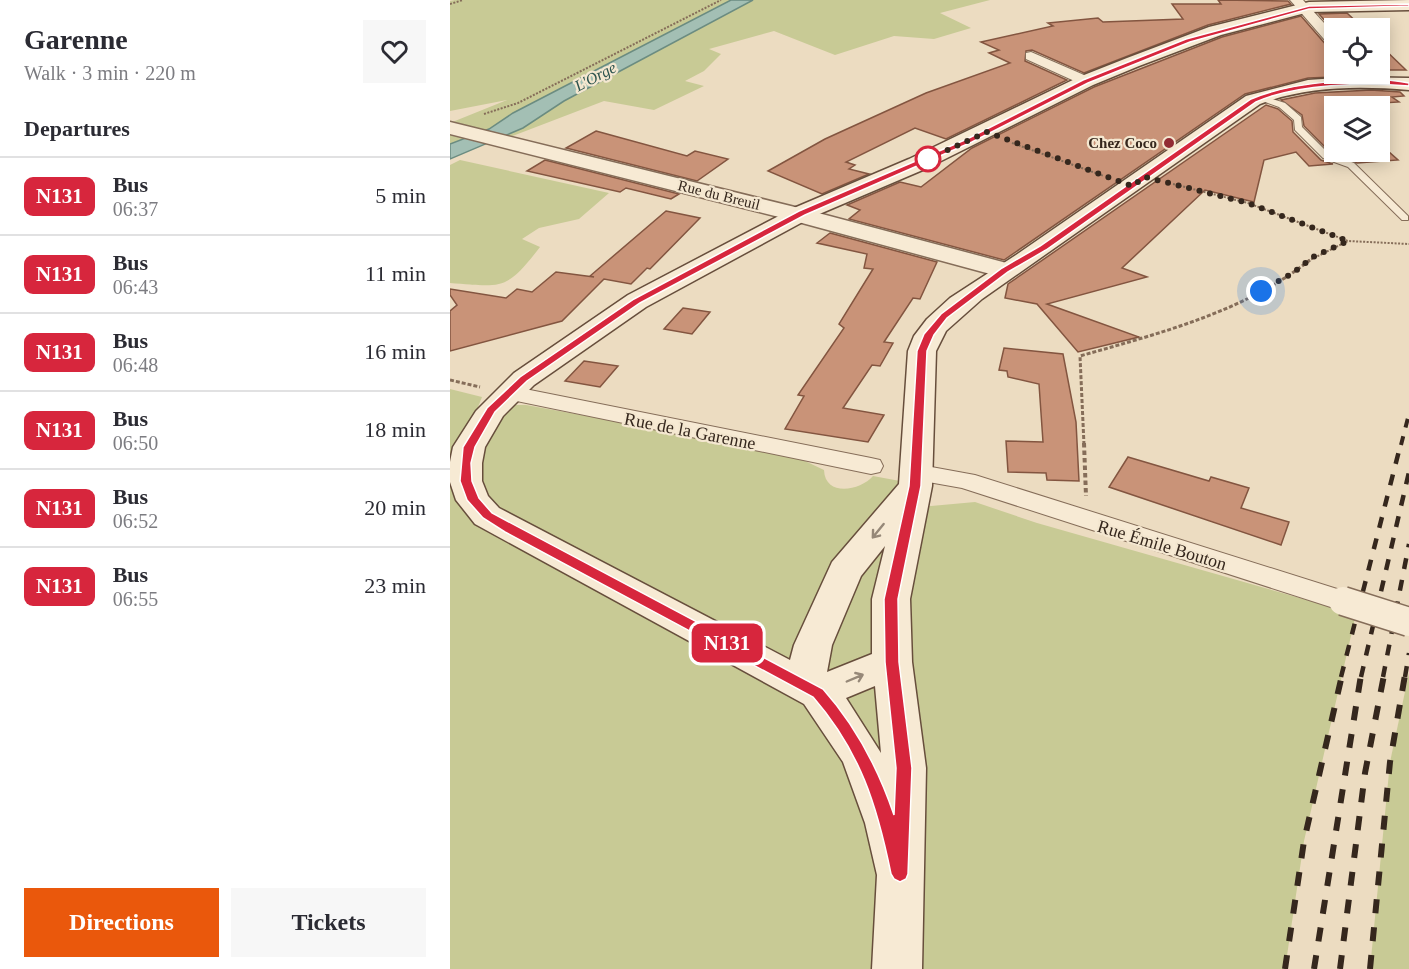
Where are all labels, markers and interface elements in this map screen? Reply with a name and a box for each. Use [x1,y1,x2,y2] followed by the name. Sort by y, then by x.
[1324,18,1390,162] map controls
[1324,18,1390,84] button: locate
[363,20,426,83] button: heart
[24,24,128,55] text: Garenne
[571,58,619,96] water label: L'Orge
[24,62,196,84] text: Walk · 3 min · 220 m
[1324,96,1390,162] button: layers
[24,116,130,141] text: Departures
[1088,135,1157,151] place label: Chez Coco
[1162,136,1176,150] marker: Chez Coco
[915,146,941,172] unlabelled marker
[113,172,148,197] text: Bus
[676,177,762,213] street label: Rue du Breuil
[375,183,426,208] text: 5 min
[36,184,83,208] text: N131
[113,198,158,220] text: 06:37
[113,250,148,275] text: Bus
[365,261,426,286] text: 11 min
[36,262,83,286] text: N131
[113,276,158,298] text: 06:43
[1246,276,1276,306] your location
[113,328,148,353] text: Bus
[364,339,426,364] text: 16 min
[36,340,83,364] text: N131
[113,354,158,376] text: 06:48
[113,406,148,431] text: Bus
[623,408,757,454] street label: Rue de la Garenne
[364,417,426,442] text: 18 min
[36,418,83,442] text: N131
[113,432,158,454] text: 06:50
[113,484,148,509] text: Bus
[364,495,426,520] text: 20 min
[36,496,83,520] text: N131
[113,510,158,532] text: 06:52
[1095,515,1229,574] street label: Rue Émile Bouton
[871,523,884,539] one-way arrow
[113,562,148,587] text: Bus
[364,573,426,598] text: 23 min
[36,574,83,598] text: N131
[113,588,158,610] text: 06:55
[685,624,769,662] line badge: N131
[704,631,750,655] text: N131
[845,672,864,683] one-way arrow
[24,888,219,957] button: Directions
[231,888,426,957] button: Tickets

